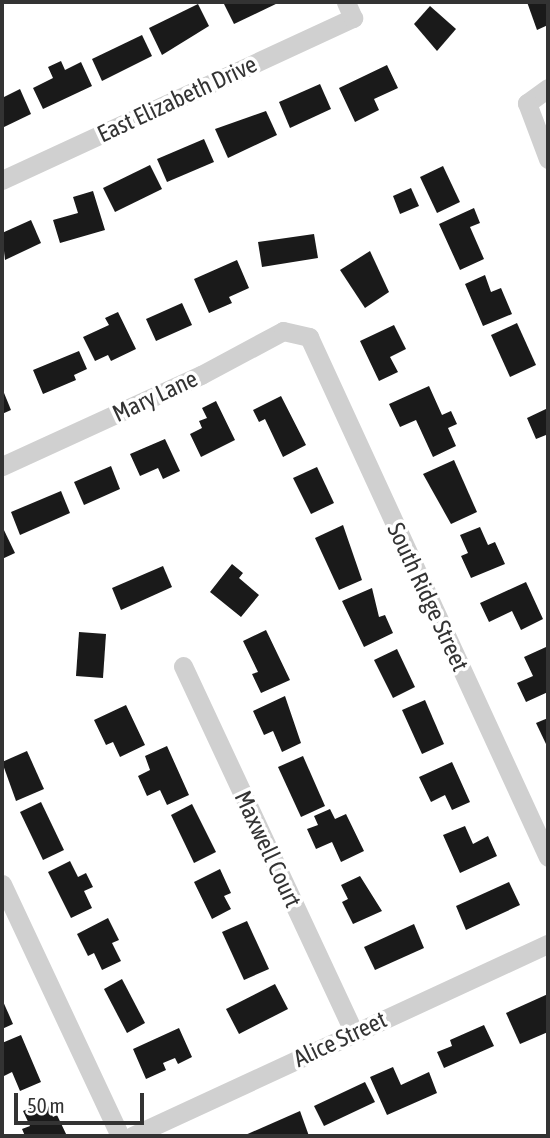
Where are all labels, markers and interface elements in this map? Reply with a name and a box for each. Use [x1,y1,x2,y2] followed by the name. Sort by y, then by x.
[93,49,261,149] street label: East Elizabeth Drive
[108,364,202,428] street label: Mary Lane
[381,518,475,676] street label: South Ridge Street
[228,786,308,912] street label: Maxwell Court
[289,1005,391,1073] street label: Alice Street
[18,1078,147,1122] scale bar
[27,1093,65,1117] text: 50 m

